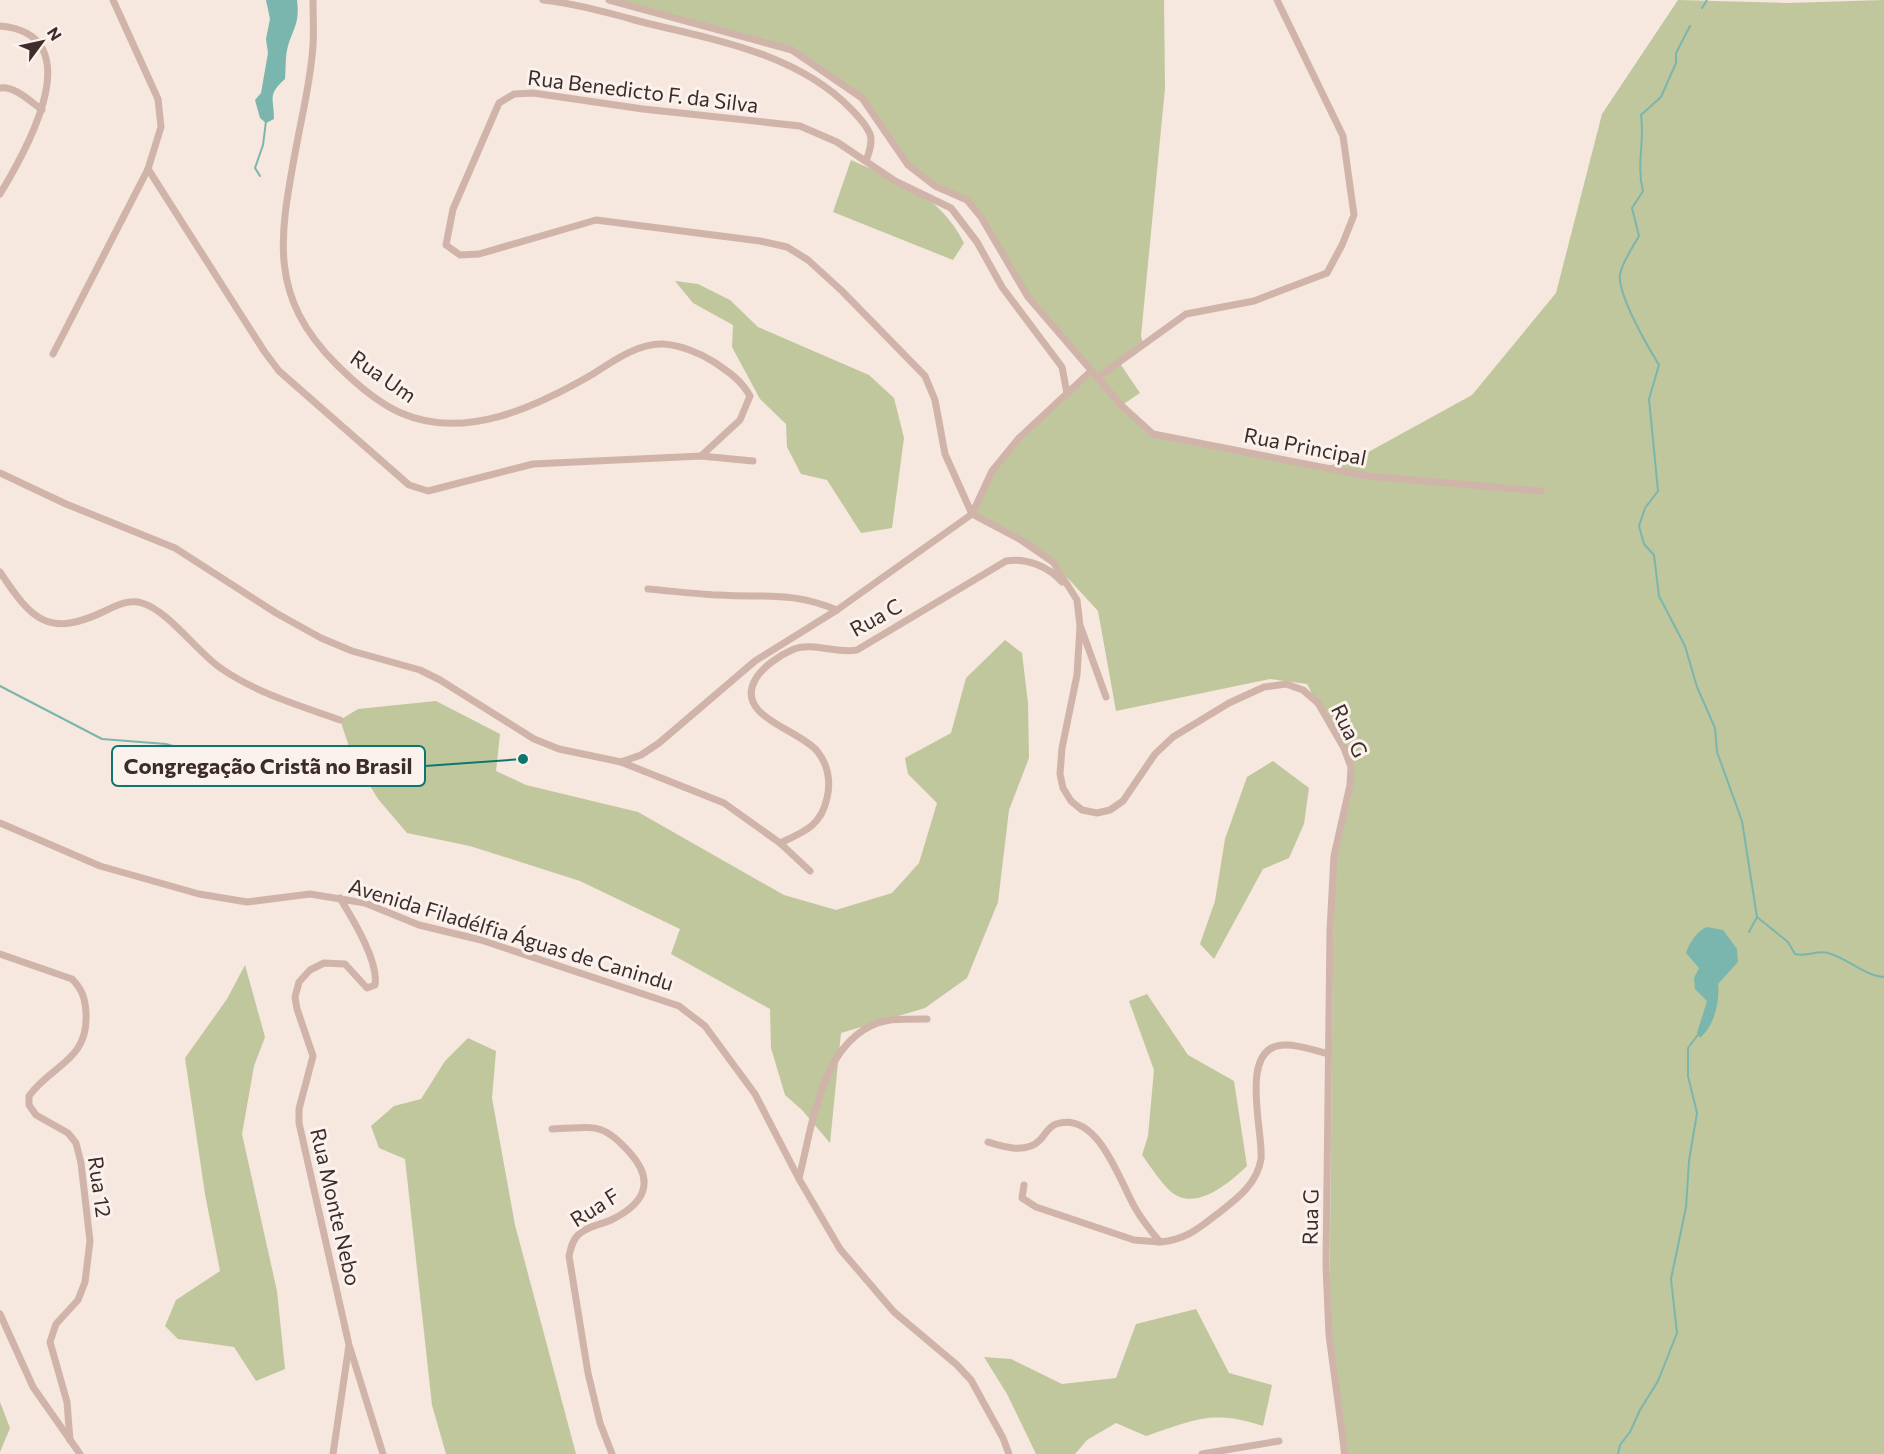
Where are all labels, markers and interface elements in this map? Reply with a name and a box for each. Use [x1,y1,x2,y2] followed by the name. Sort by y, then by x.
[12,12,72,72] north arrow
[44,23,66,44] text: N
[526,64,760,117] street label: Rua Benedicto F. da Silva
[346,344,421,407] street label: Rua Um
[1242,421,1369,470] street label: Rua Principal
[845,592,905,641] street label: Rua C
[1327,700,1374,761] street label: Rua G
[112,746,425,786] callout: Congregação Cristã no Brasil
[123,752,413,779] text: Congregação Cristã no Brasil
[346,872,677,995] street label: Avenida Filadélfia Águas de Canindu
[306,1126,367,1288] street label: Rua Monte Nebo
[84,1155,117,1219] street label: Rua 12
[565,1182,623,1231] street label: Rua F
[1297,1189,1322,1245] street label: Rua G

